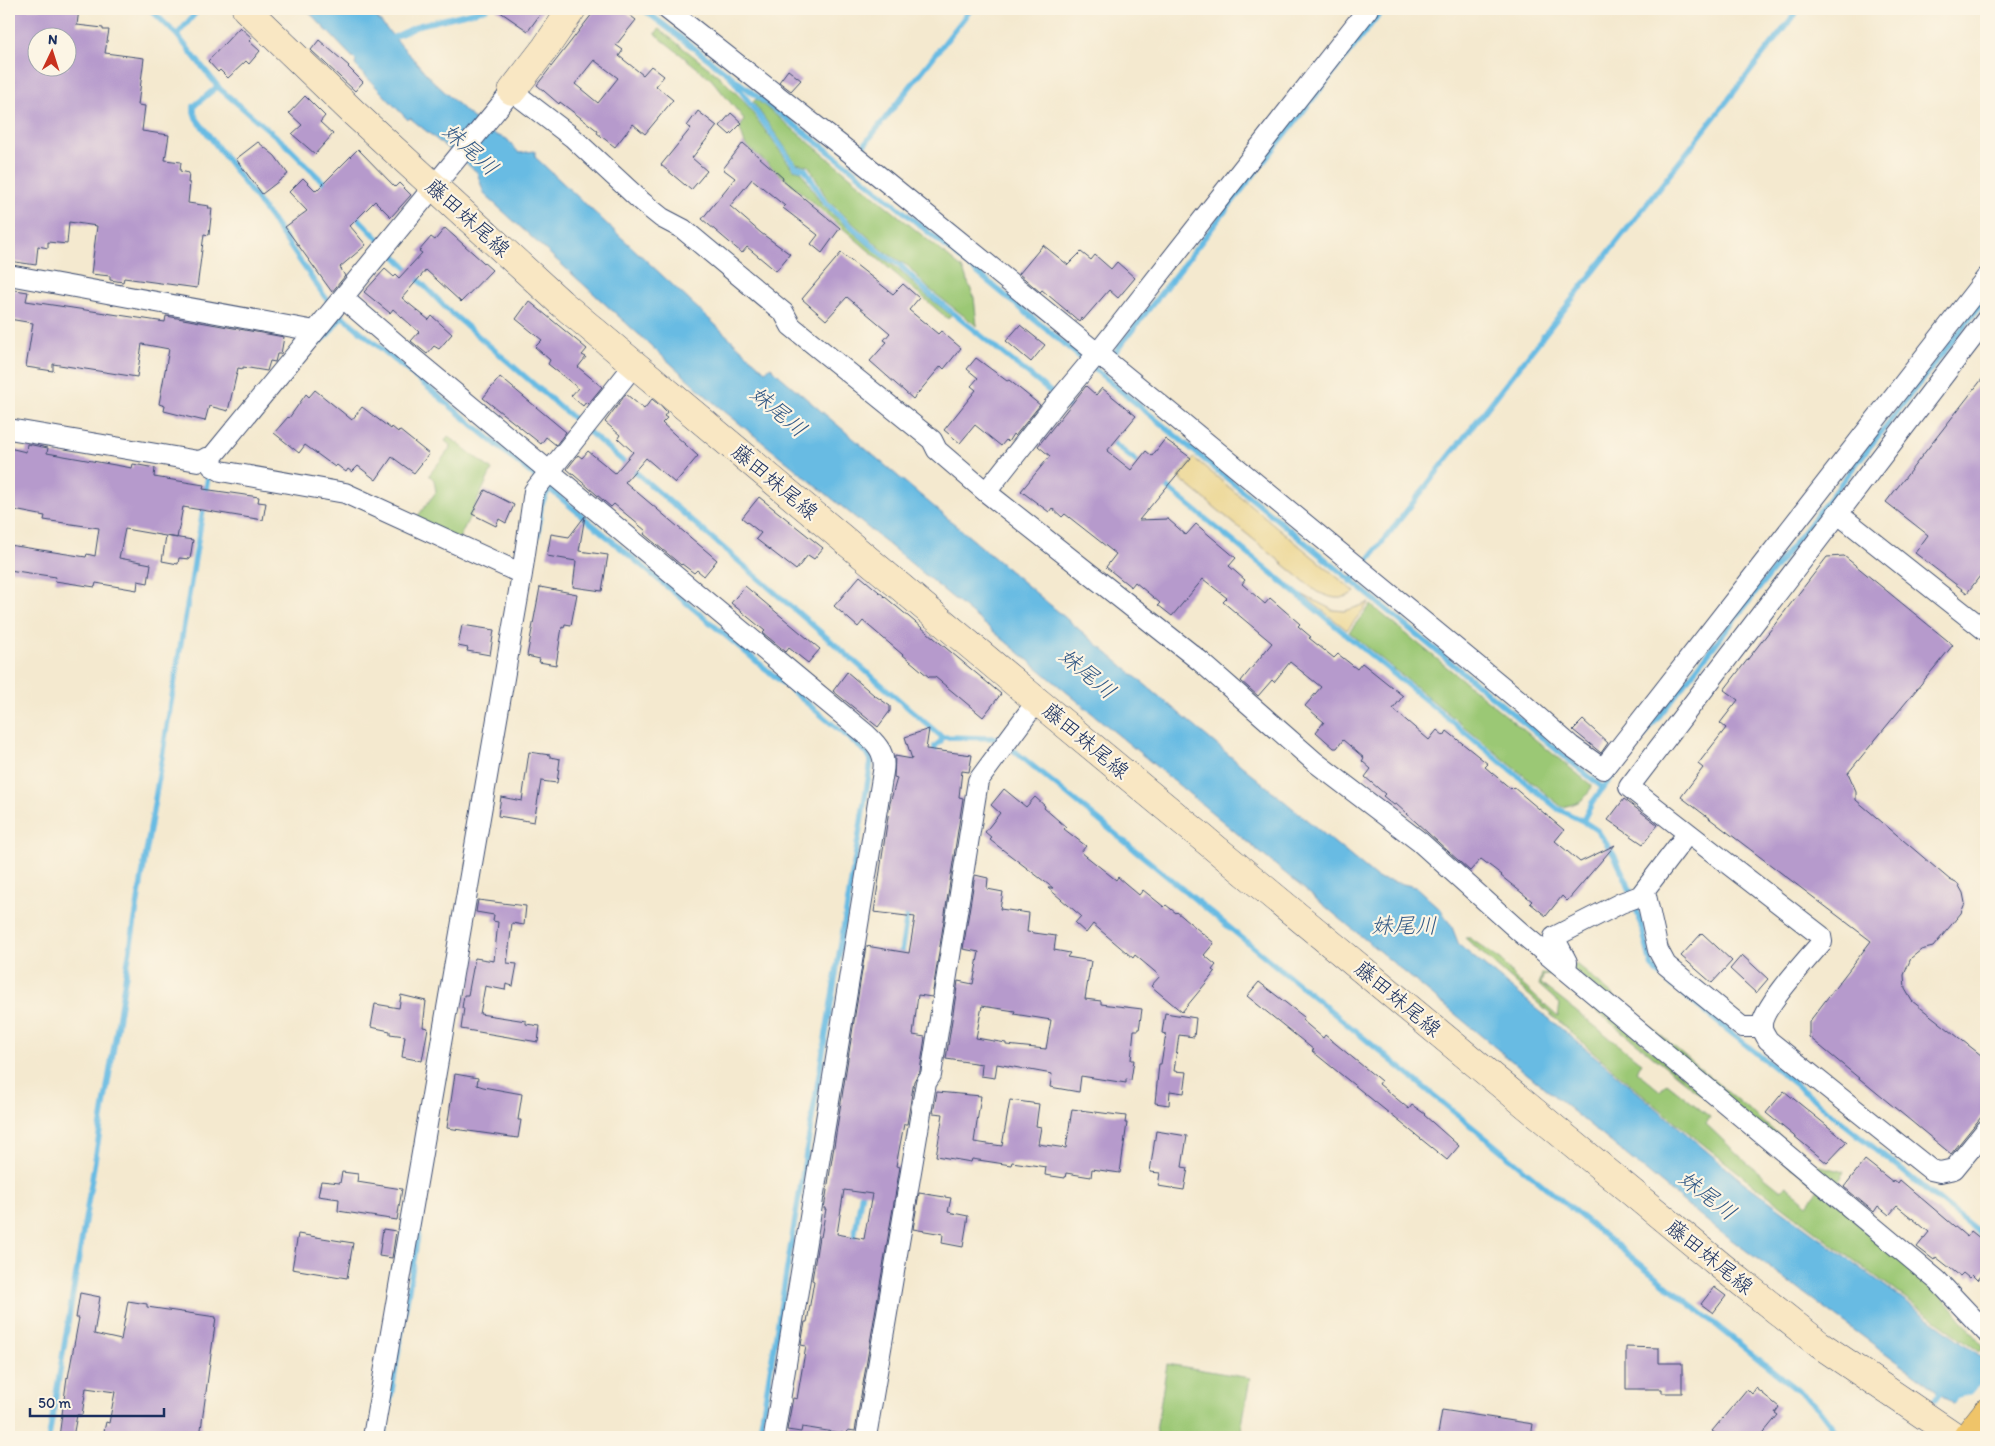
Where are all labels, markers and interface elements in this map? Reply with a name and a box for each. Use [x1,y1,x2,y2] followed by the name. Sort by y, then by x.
[28,28,78,78] north arrow
[48,31,58,48] text: N
[437,117,504,181] water label: 妹尾川
[421,173,516,262] street label: 藤田妹尾線
[745,380,813,443] water label: 妹尾川
[727,438,824,525] street label: 藤田妹尾線
[1054,642,1122,705] water label: 妹尾川
[1038,697,1135,784] street label: 藤田妹尾線
[1371,912,1437,939] water label: 妹尾川
[1350,955,1447,1042] street label: 藤田妹尾線
[1673,1164,1742,1226] water label: 妹尾川
[1662,1214,1759,1299] street label: 藤田妹尾線
[30,1386,164,1418] scale bar
[38,1394,71,1412] text: 50 m

